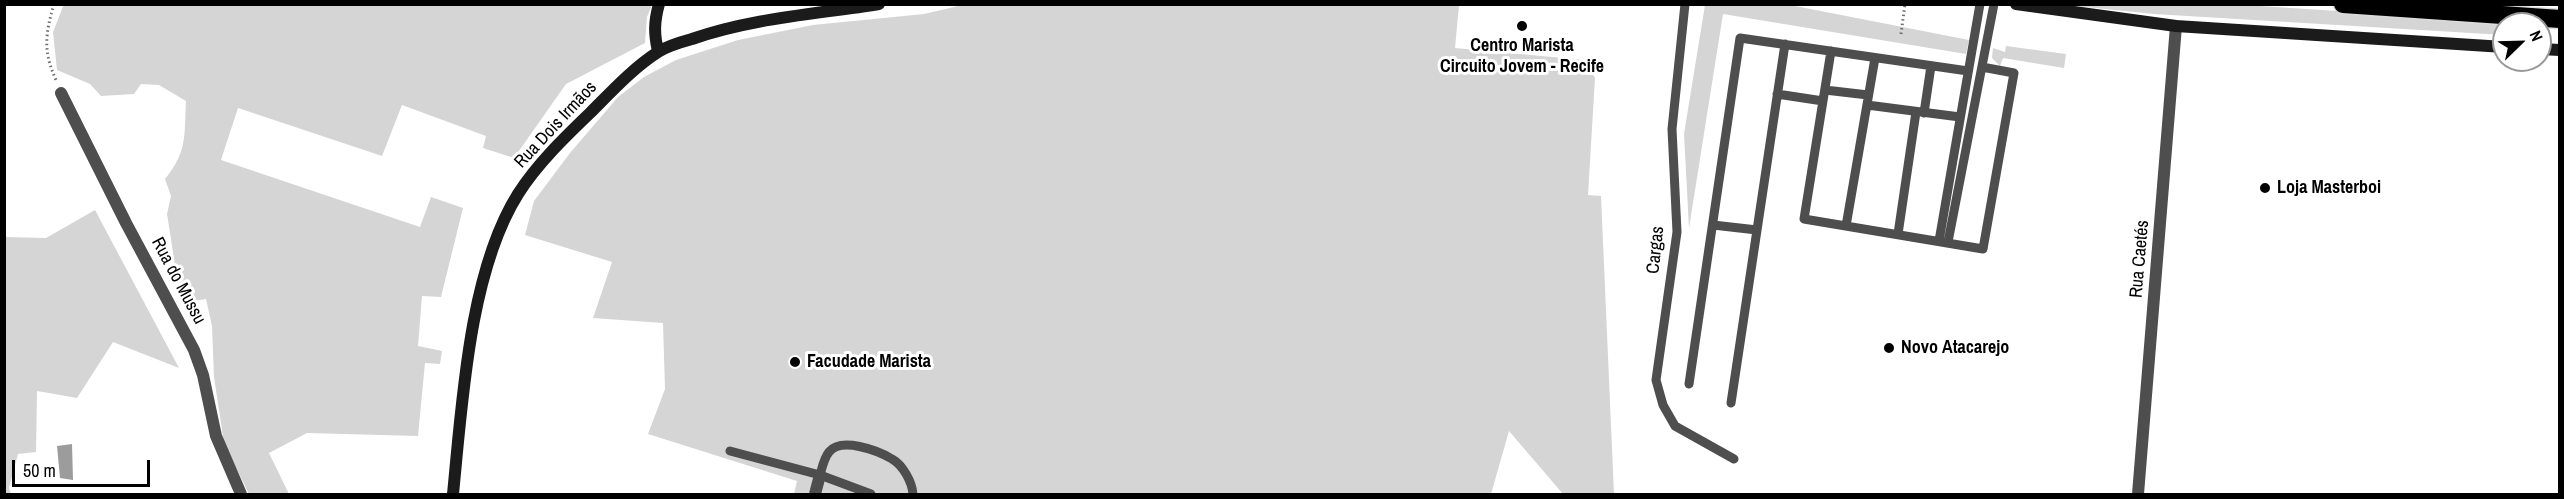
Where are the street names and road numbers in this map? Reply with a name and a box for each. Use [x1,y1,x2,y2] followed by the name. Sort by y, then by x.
[510,77,602,173] street label: Rua Dois Irmãos
[2126,219,2154,299] street label: Rua Caetés
[1643,225,1669,275] street label: Cargas
[146,234,210,328] street label: Rua do Mussu

